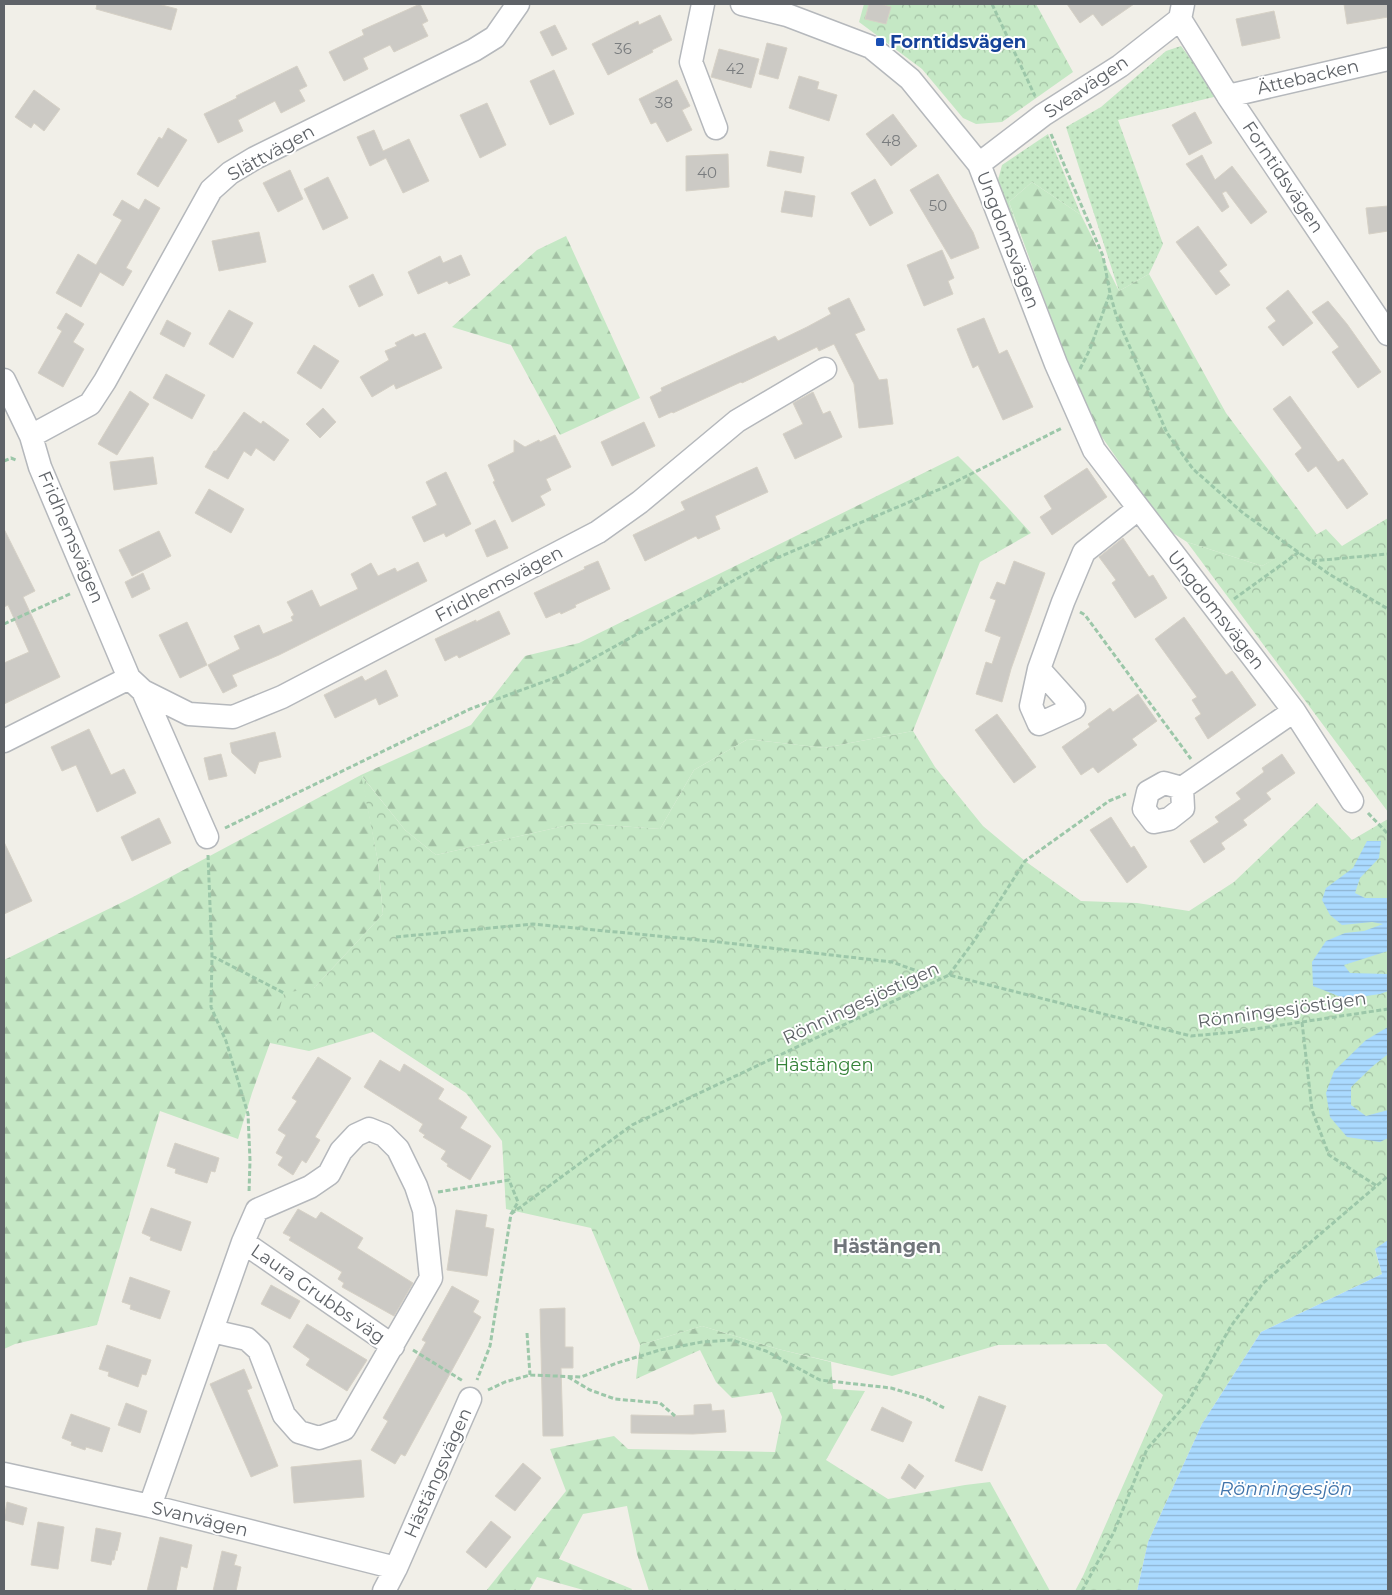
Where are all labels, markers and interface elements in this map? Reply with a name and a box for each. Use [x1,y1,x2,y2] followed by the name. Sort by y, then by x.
[890,31,1026,53] place label: Forntidsvägen
[874,36,886,48] marker: Forntidsvägen
[614,39,632,58] house number: 36
[1040,51,1132,123] street label: Sveavägen
[1255,55,1361,99] street label: Ättebacken
[726,59,744,78] house number: 42
[655,93,673,112] house number: 38
[1238,117,1328,237] street label: Forntidsvägen
[224,120,318,186] street label: Slättvägen
[881,131,901,150] house number: 48
[697,163,717,182] house number: 40
[972,168,1044,312] street label: Ungdomsvägen
[929,196,947,215] house number: 50
[33,468,109,606] street label: Fridhemsvägen
[431,541,567,627] street label: Fridhemsvägen
[1163,546,1269,674] street label: Ungdomsvägen
[779,957,943,1049] street label: Rönningesjöstigen
[1196,987,1368,1033] street label: Rönningesjöstigen
[774,1054,874,1076] park label: Hästängen
[833,1235,941,1258] district label: Hästängen
[247,1239,389,1349] street label: Laura Grubbs väg
[399,1405,477,1541] street label: Hästängsvägen
[1219,1477,1353,1500] water label: Rönningesjön
[150,1496,250,1542] street label: Svanvägen

